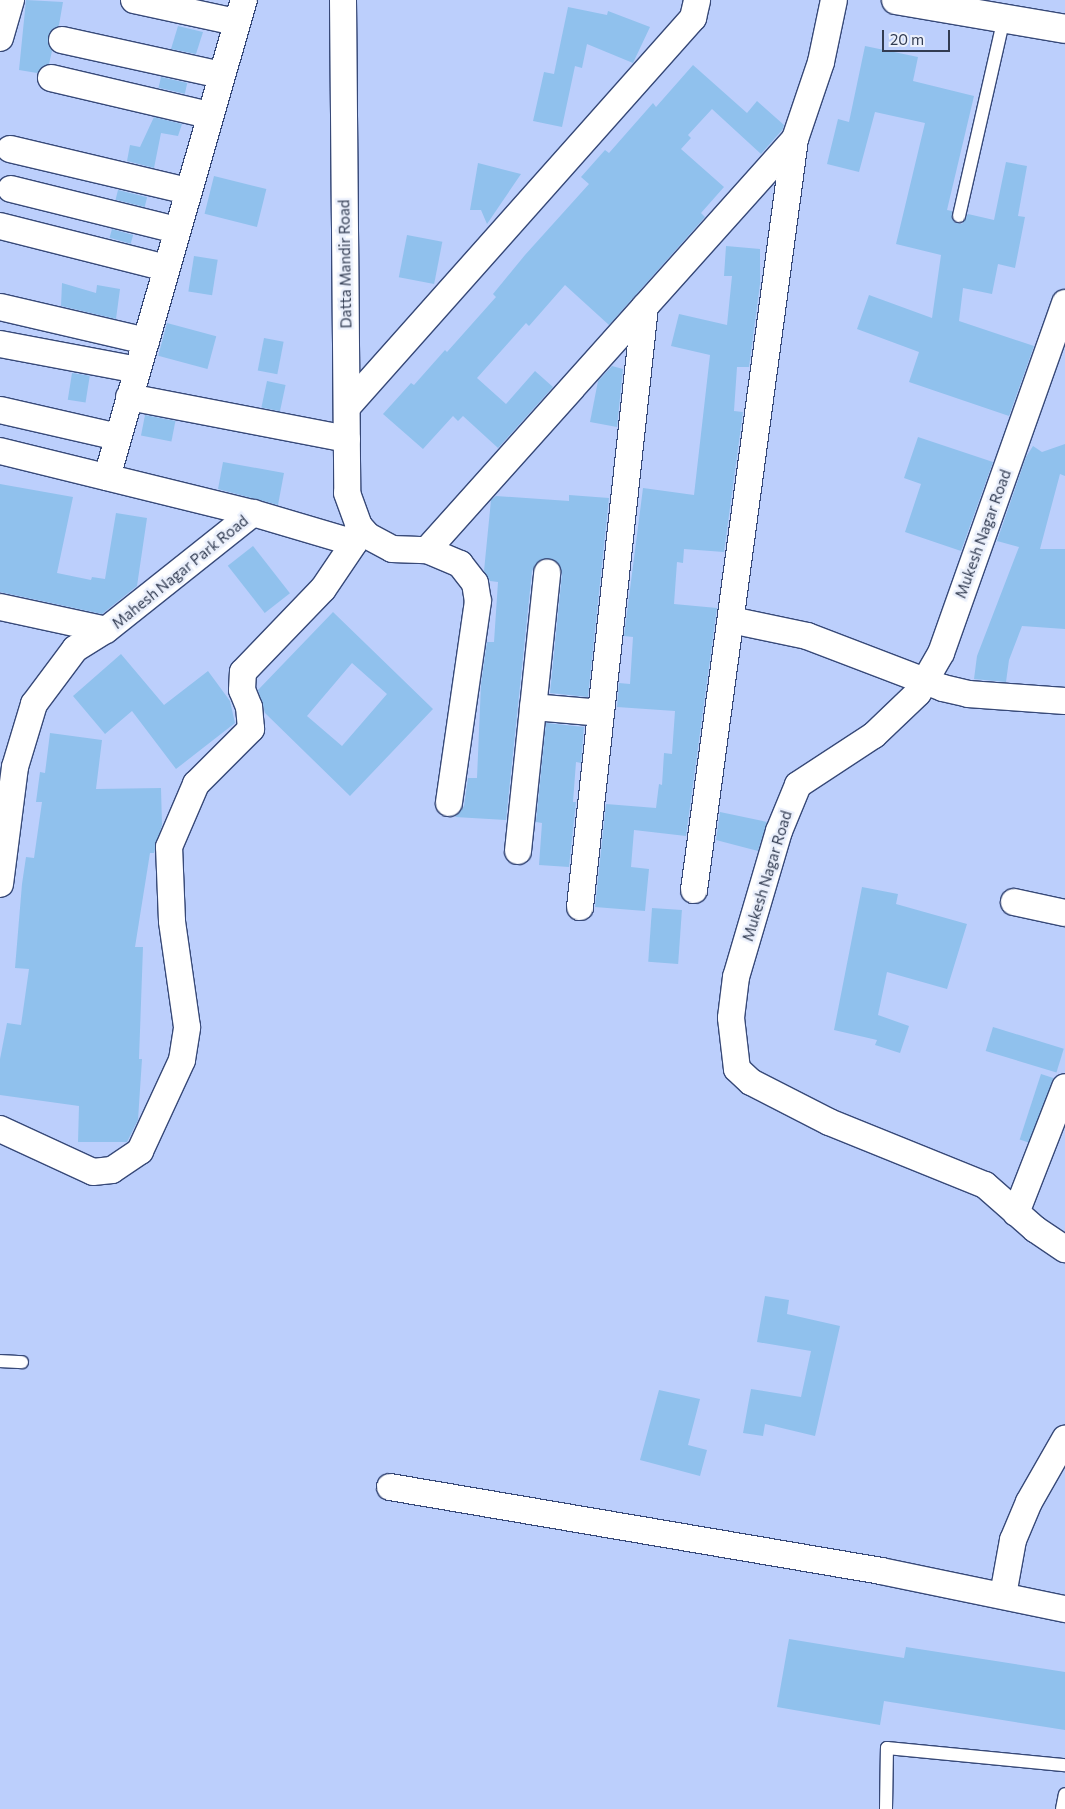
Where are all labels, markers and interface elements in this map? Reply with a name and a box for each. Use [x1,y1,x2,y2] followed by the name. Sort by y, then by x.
[885,20,952,52] scale bar
[890,30,924,48] text: 20 m
[335,199,355,329] street label: Datta Mandir Road
[951,467,1015,601] street label: Mukesh Nagar Road
[108,512,252,632] street label: Mahesh Nagar Park Road
[739,809,795,943] street label: Mukesh Nagar Road

